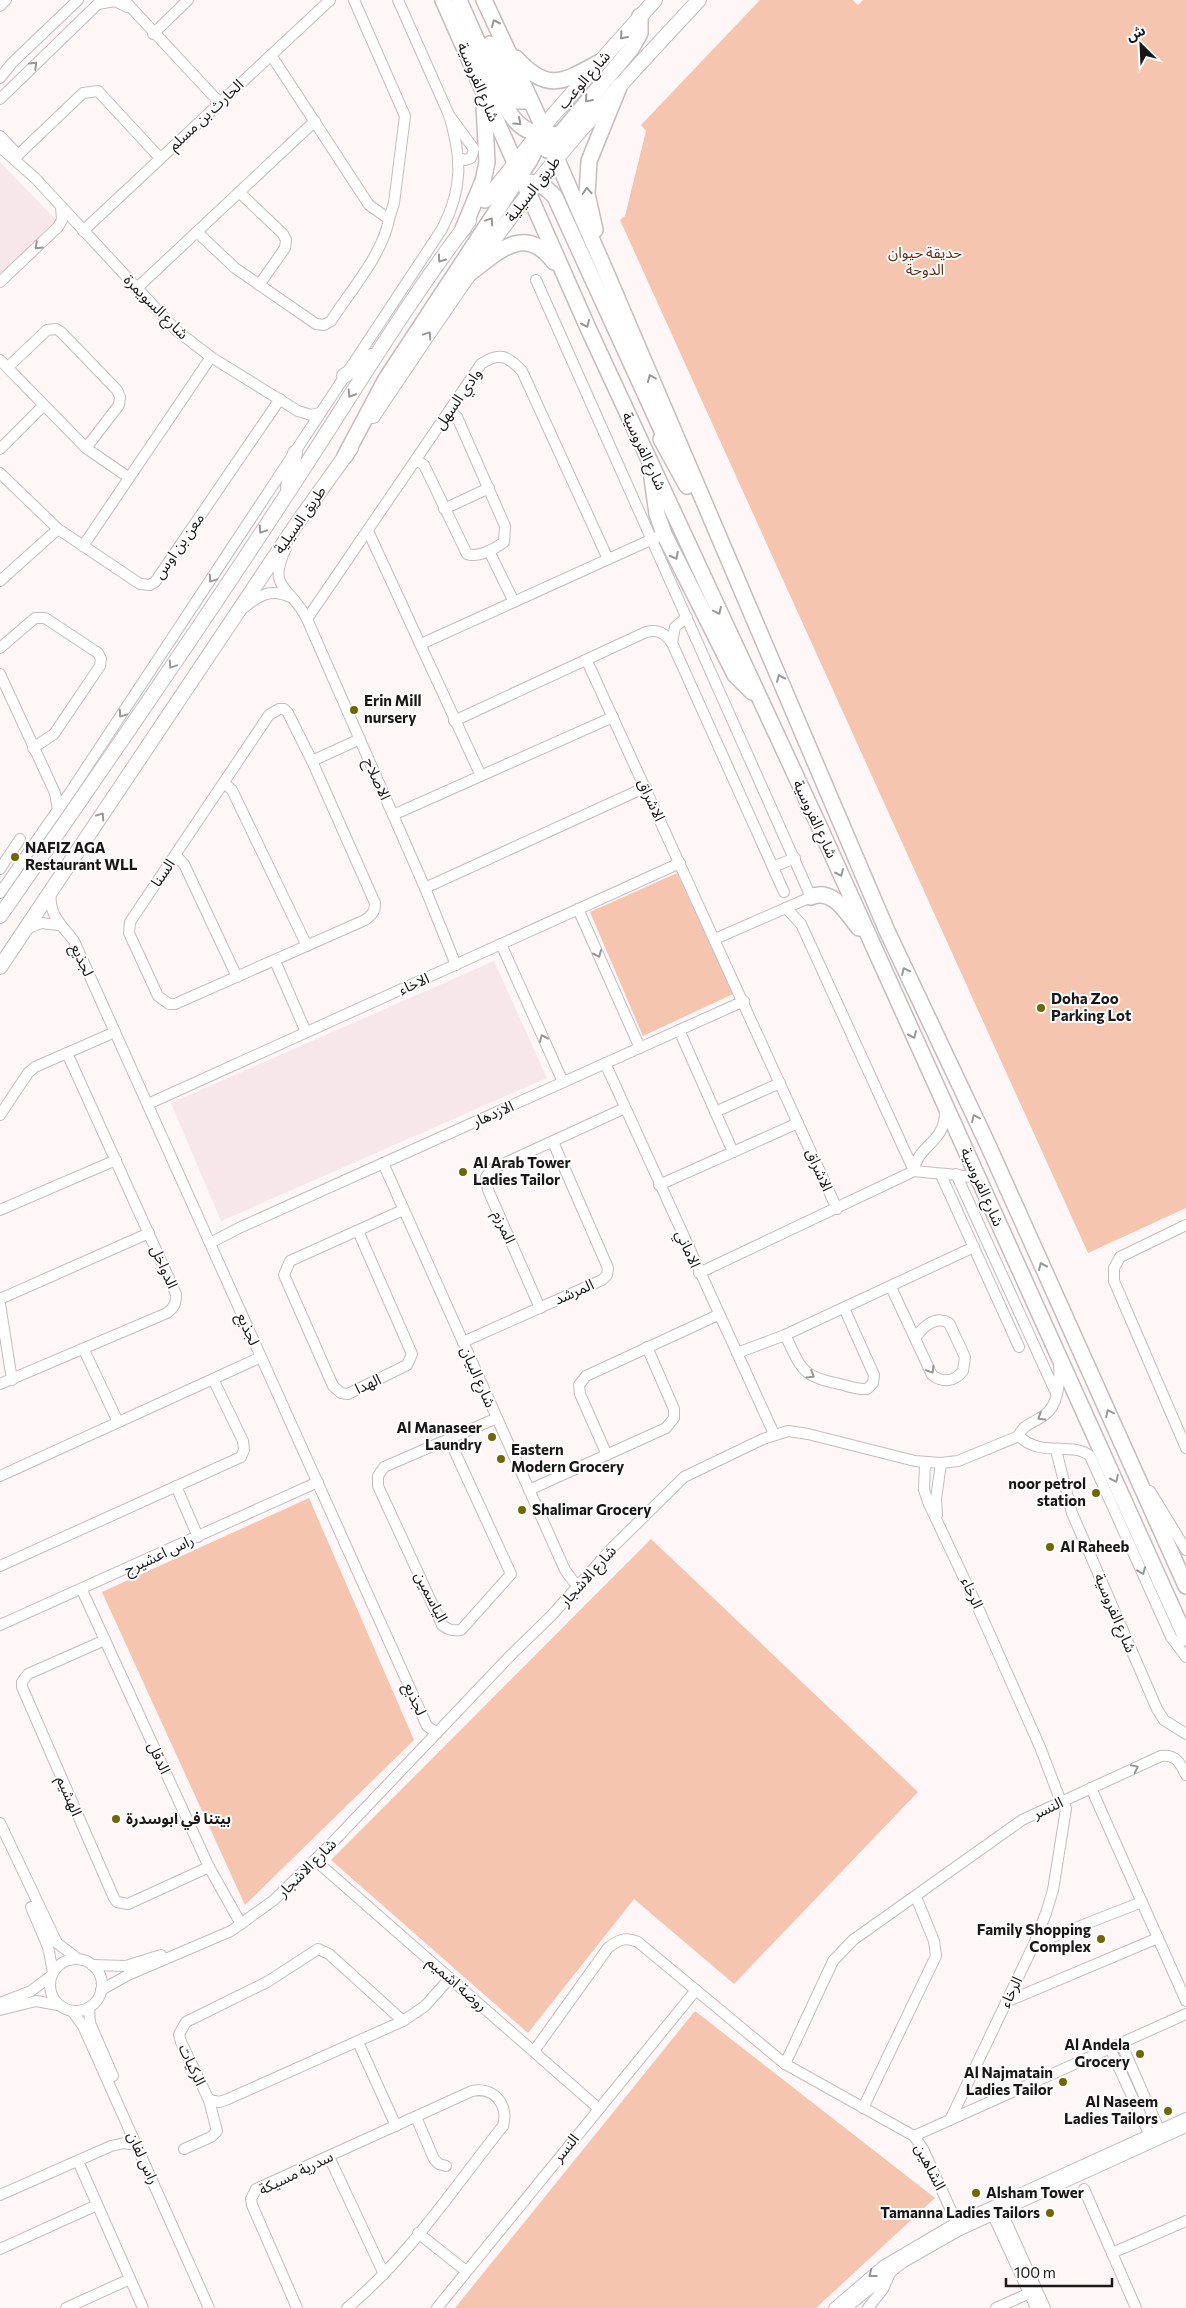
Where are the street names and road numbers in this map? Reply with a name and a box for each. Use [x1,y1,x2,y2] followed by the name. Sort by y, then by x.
[450,39,504,126] street label: شارع الفروسية
[553,47,616,115] street label: شارع الوعب
[164,75,249,156] street label: الحارث بن مسلم
[501,152,565,226] street label: طريق السيلية
[118,270,193,345] street label: شارع السويمرة
[430,364,488,434] street label: وادي السهل
[615,409,671,494] street label: شارع الفروسية
[269,482,331,558] street label: طريق السيلية
[149,509,208,582] street label: معن بن اوس
[357,755,395,804] street label: الاصلاح
[633,775,670,824] street label: الاشراق
[786,777,842,862] street label: شارع الفروسية
[146,855,178,890] street label: السنا
[64,940,98,981] street label: لجذيع
[395,968,432,998] street label: الاخاء
[468,1096,516,1131] street label: الازدهار
[954,1144,1008,1231] street label: شارع الفروسية
[802,1145,837,1194] street label: الاشراق
[487,1207,520,1247] street label: المرزم
[669,1227,705,1272] street label: الاماني
[147,1242,182,1291] street label: الدواخل
[551,1274,597,1309] street label: المرشد
[230,1309,264,1349] street label: لجذيع
[454,1343,500,1412] street label: شارع البيان
[352,1369,384,1398] street label: الهدا
[121,1530,198,1582] street label: راس اعشيرج
[555,1541,622,1613] street label: شارع الاشجار
[411,1568,452,1625] street label: الياسمين
[1087,1570,1141,1657] street label: شارع الفروسية
[957,1574,988,1611] street label: الرخاء
[397,1679,431,1719] street label: لجذيع
[144,1739,175,1777] street label: الدقل
[51,1773,86,1820] street label: الهشيم
[1029,1792,1066,1823] street label: النسر
[272,1834,342,1904] street label: شارع الاشجار
[422,1952,491,2017] street label: روضة اشميم
[995,1973,1026,2010] street label: الرخاء
[175,2041,210,2089] street label: الركيات
[123,2128,163,2187] street label: راس لفان
[548,2130,583,2167] street label: النسر
[911,2140,950,2193] street label: الشاهين
[255,2146,336,2199] street label: سدرية مسيكة

